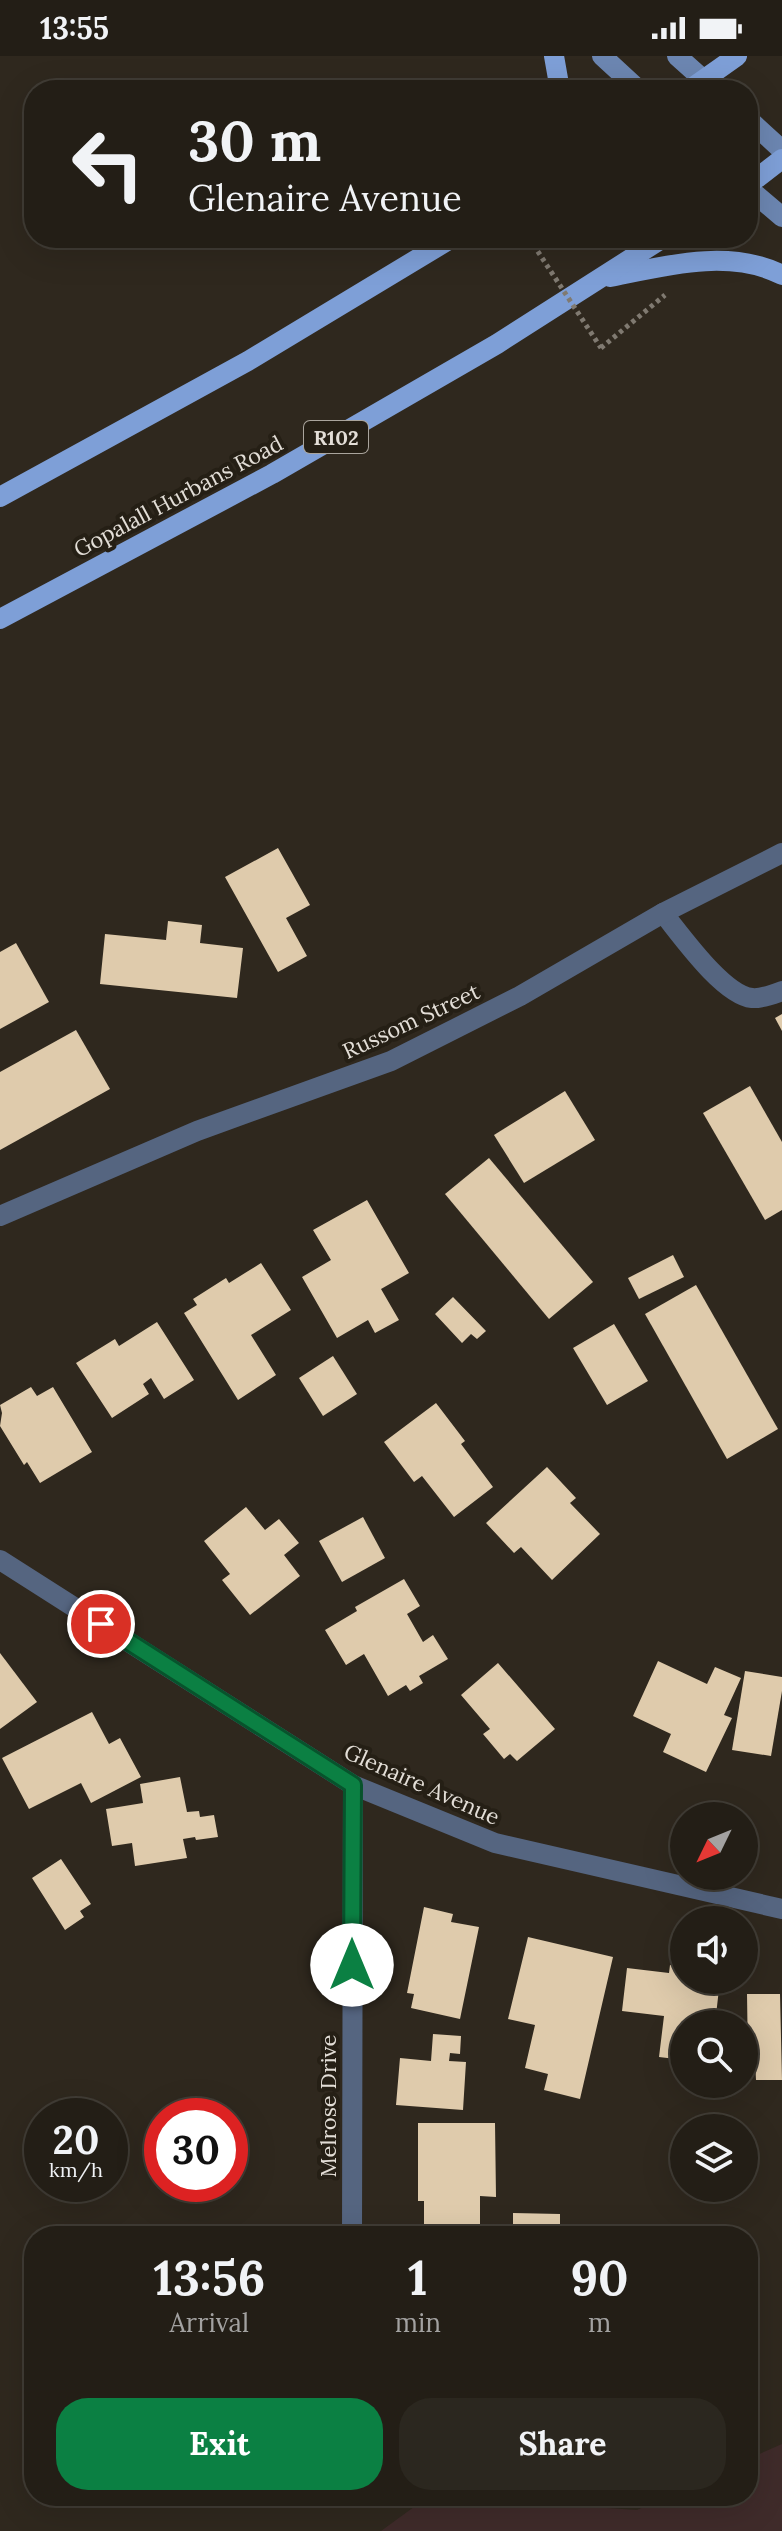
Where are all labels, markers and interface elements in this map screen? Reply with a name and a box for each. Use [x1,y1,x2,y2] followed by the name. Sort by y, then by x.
[40,9,109,47] text: 13:55
[188,105,321,176] text: 30 m
[56,112,160,216] icon: left
[188,175,462,221] text: Glenaire Avenue
[304,421,368,453] road number: R102
[69,429,287,563] street label: Gopalall Hurbans Road
[338,977,484,1065] street label: Russom Street
[67,1590,135,1658] pin
[79,1602,123,1646] icon: arrive
[340,1737,504,1831] street label: Glenaire Avenue
[670,1802,758,1890] north arrow
[670,1802,758,2202] map controls
[670,1906,758,1994] button: sound
[310,1923,394,2007] position arrow
[670,2010,758,2098] button: search
[314,2034,342,2178] street label: Melrose Drive
[144,2098,248,2202] speed limit sign: 30
[53,2114,99,2165] text: 20
[670,2114,758,2202] button: layers
[49,2157,103,2182] text: km/h
[153,2247,265,2308] text: 13:56
[408,2247,428,2308] text: 1
[570,2247,629,2308] text: 90
[170,2306,249,2339] text: Arrival
[395,2306,441,2339] text: min
[588,2306,611,2339] text: m
[56,2398,383,2490] button: Exit
[399,2398,726,2490] button: Share

